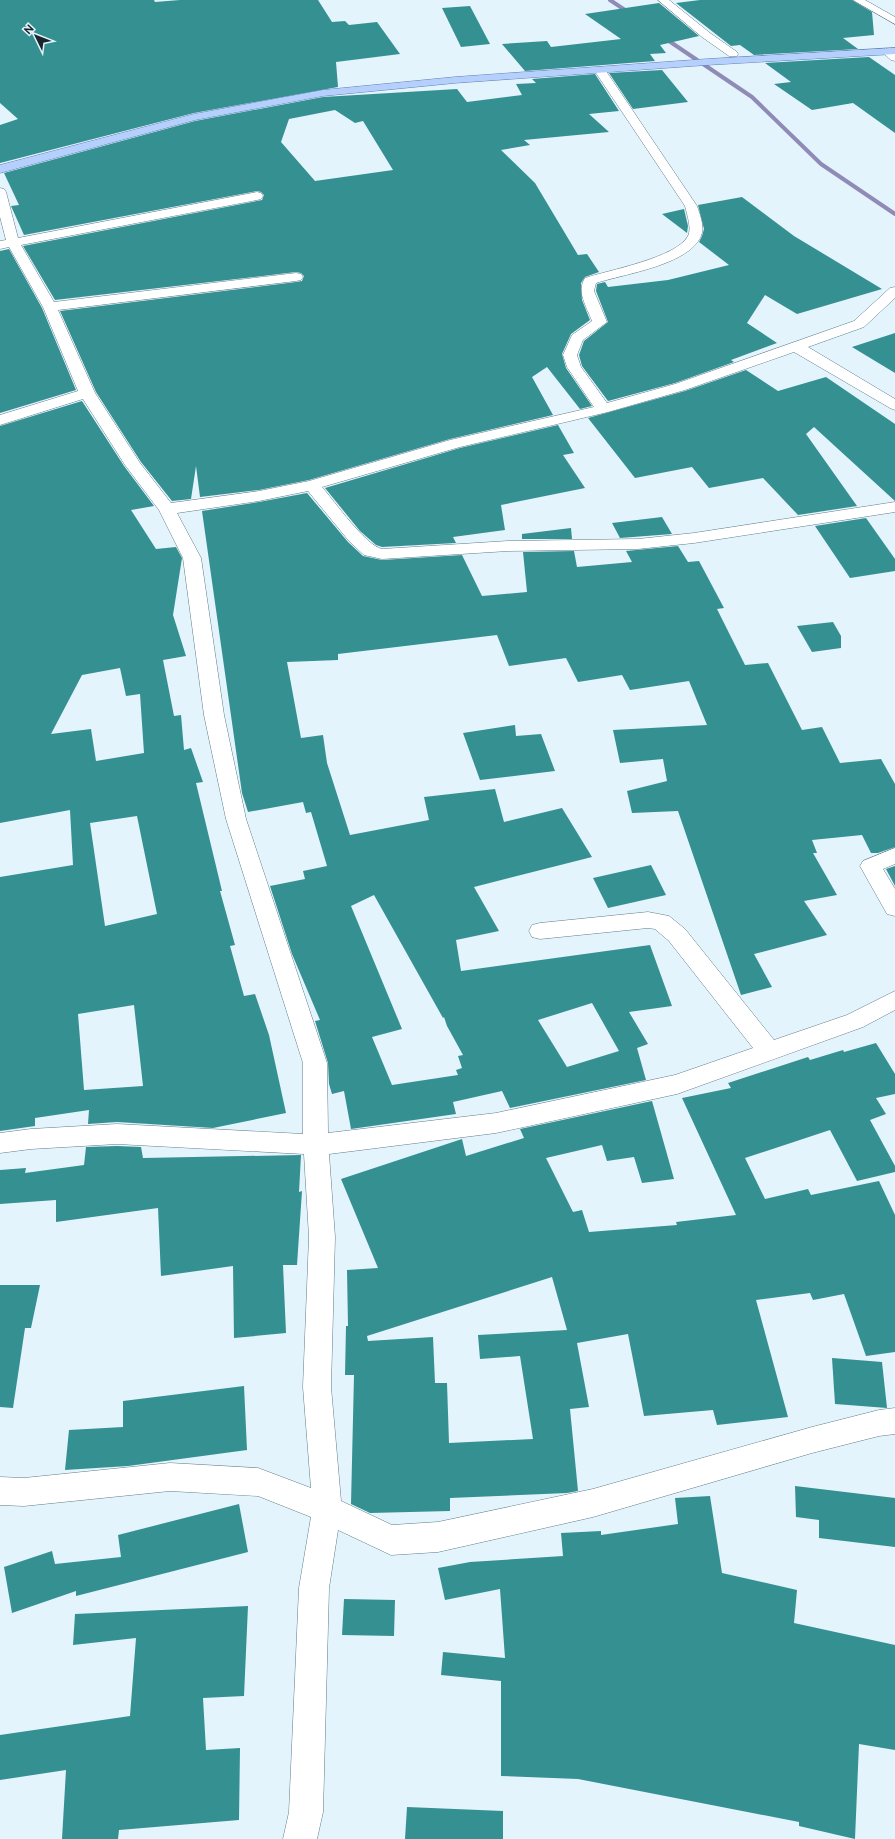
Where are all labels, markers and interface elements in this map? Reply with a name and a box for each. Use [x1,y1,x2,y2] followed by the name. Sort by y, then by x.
[16,16,56,56] north arrow
[21,22,37,37] text: N

